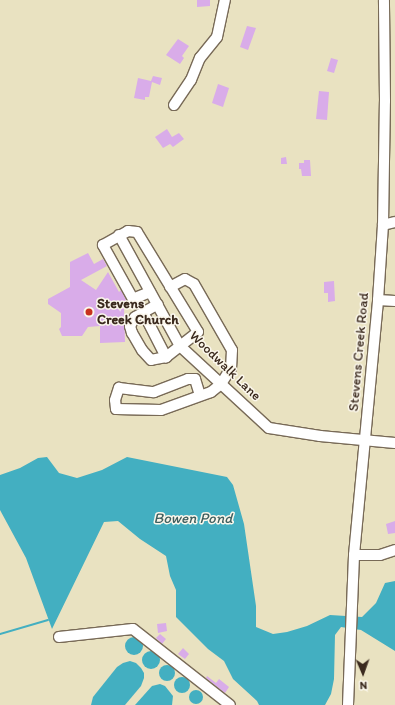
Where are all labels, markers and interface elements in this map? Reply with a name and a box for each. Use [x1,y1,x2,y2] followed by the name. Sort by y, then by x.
[345,292,373,412] street label: Stevens Creek Road
[97,296,179,328] place label: Stevens Creek Church
[84,307,94,317] marker: Stevens Creek Church
[186,327,264,405] street label: Woodwalk Lane
[154,510,232,528] water label: Bowen Pond
[343,653,383,693] north arrow
[359,679,367,692] text: N

